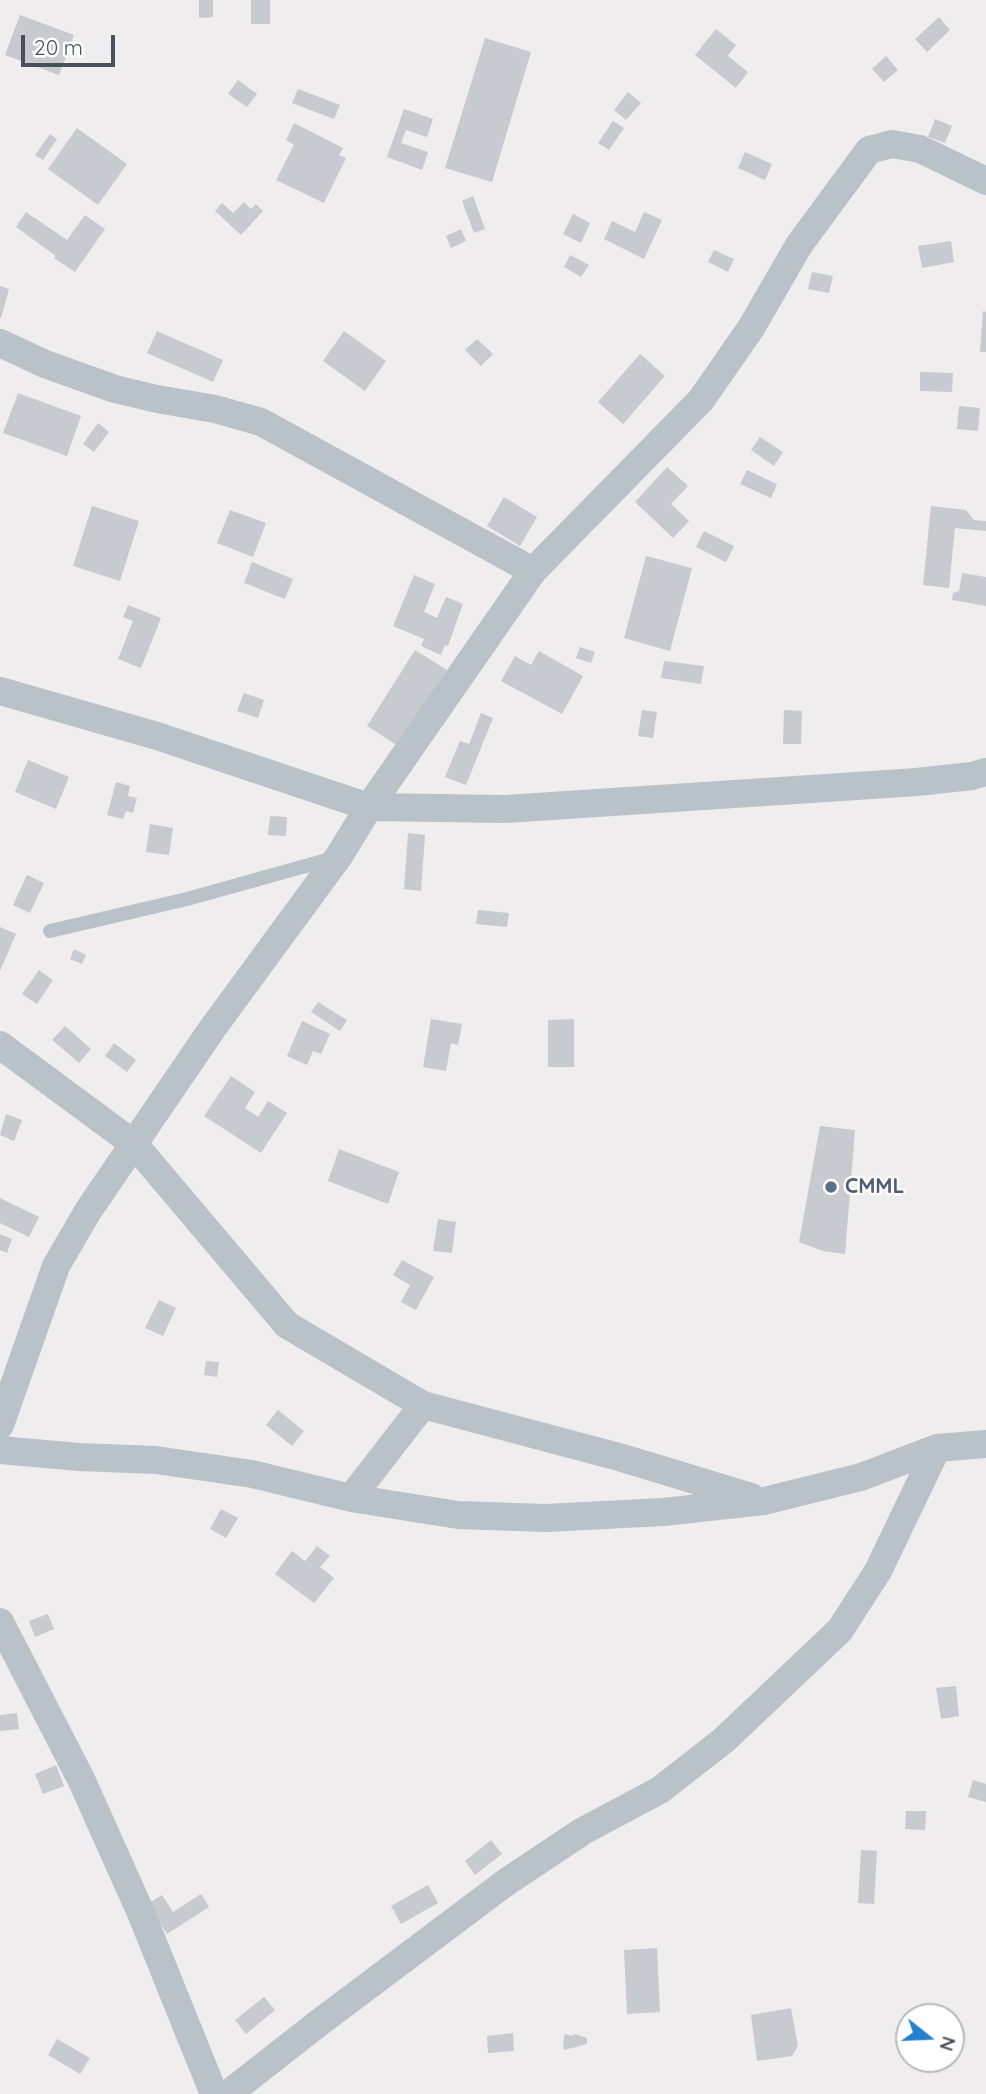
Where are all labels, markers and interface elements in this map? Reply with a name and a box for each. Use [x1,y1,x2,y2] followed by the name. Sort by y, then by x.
[24,21,119,65] scale bar
[34,34,83,60] text: 20 m
[845,1174,904,1200] place label: CMML
[823,1179,839,1195] marker: CMML
[895,2003,965,2073] north arrow
[934,2034,962,2054] text: N

